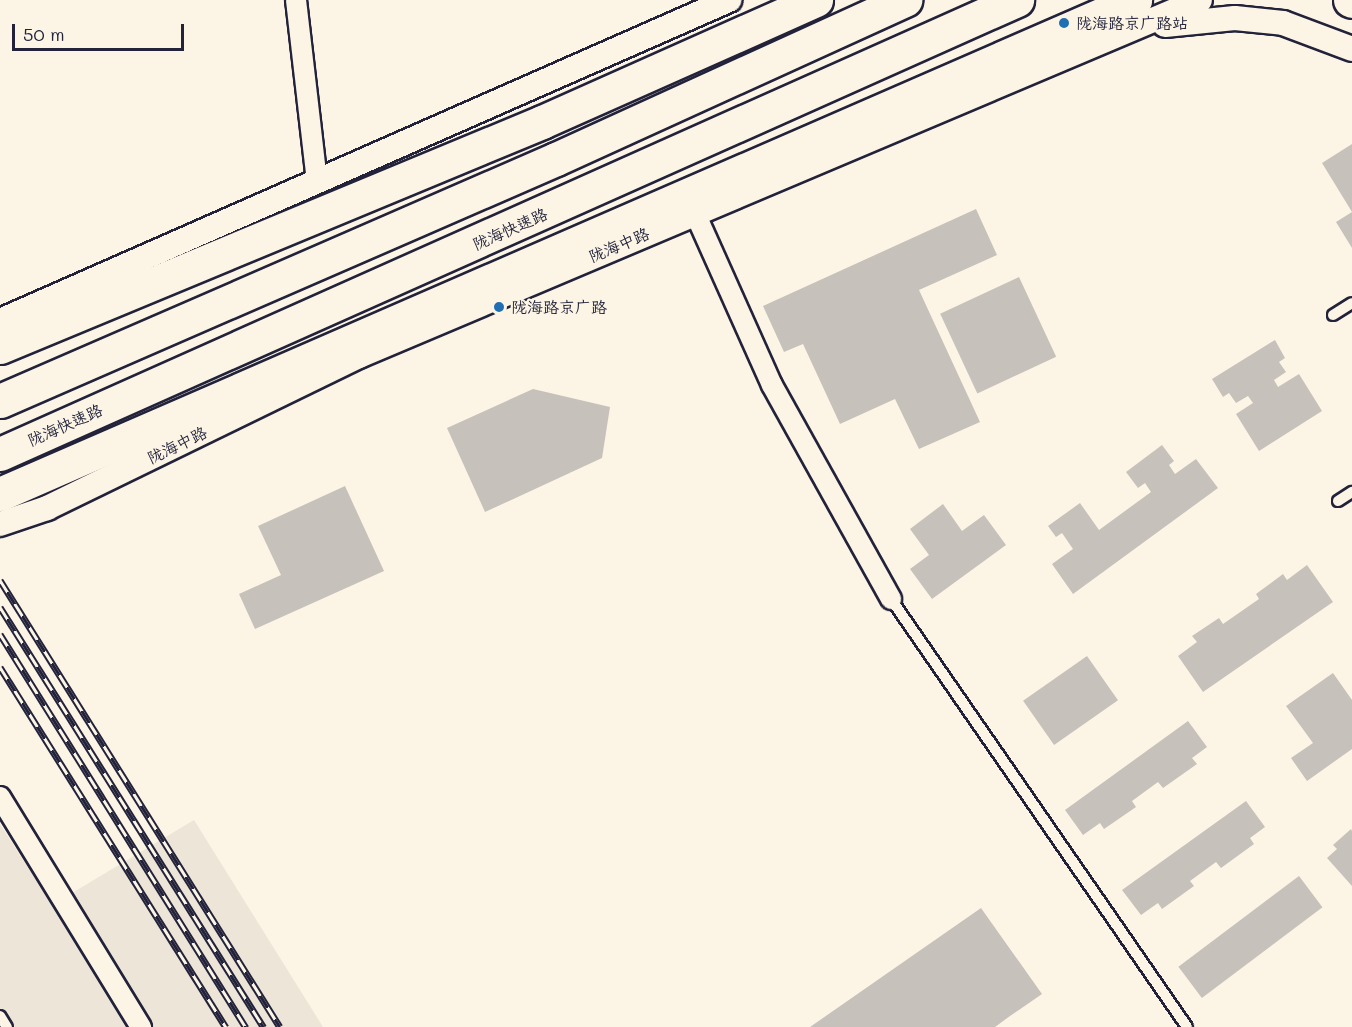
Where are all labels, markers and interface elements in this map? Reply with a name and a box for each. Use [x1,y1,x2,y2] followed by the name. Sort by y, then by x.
[15,12,188,50] scale bar
[1076,13,1188,33] place label: 陇海路京广路站
[1057,16,1071,30] marker: 陇海路京广路站
[23,22,65,46] text: 50 m
[470,204,550,254] street label: 陇海快速路
[586,224,652,266] street label: 陇海中路
[511,297,607,317] place label: 陇海路京广路
[492,300,506,314] marker: 陇海路京广路
[25,400,105,450] street label: 陇海快速路
[144,422,210,468] street label: 陇海中路

